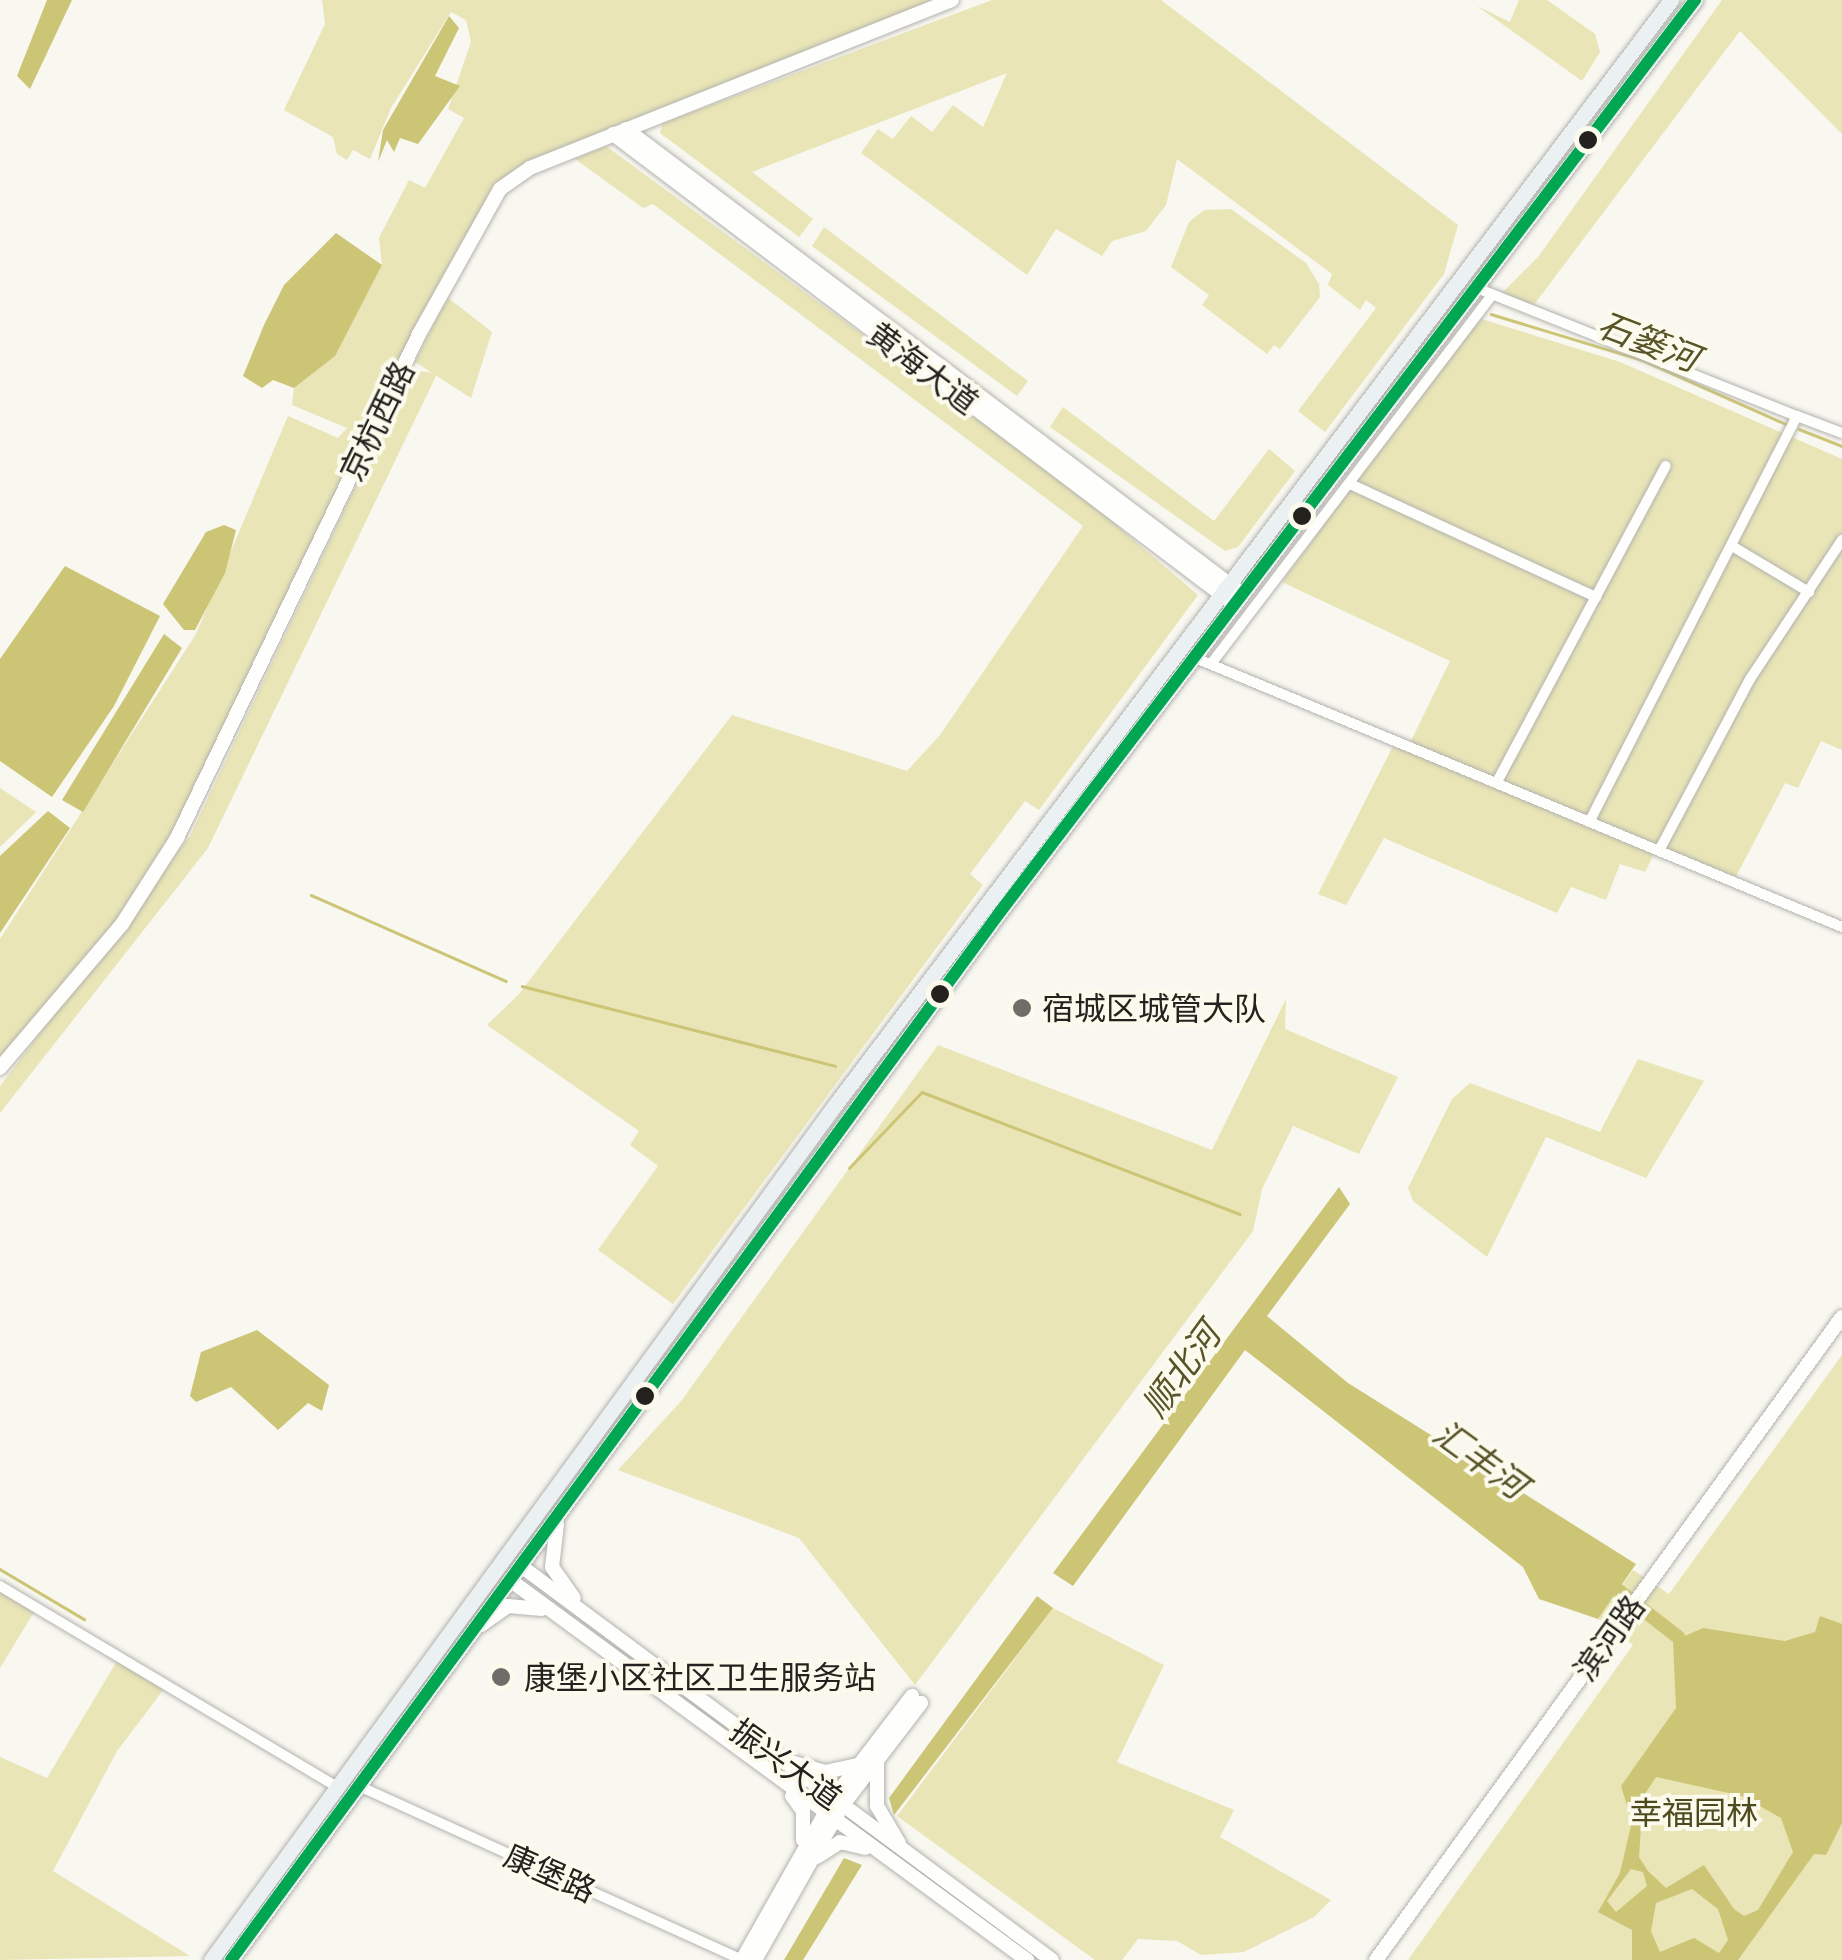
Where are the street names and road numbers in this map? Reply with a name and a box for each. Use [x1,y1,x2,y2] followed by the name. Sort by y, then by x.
[860,314,986,422] street label: 黄海大道
[332,355,422,487] street label: 京杭西路
[1565,1588,1653,1688] street label: 滨河路
[723,1711,849,1817] street label: 振兴大道
[498,1836,602,1910] street label: 康堡路

